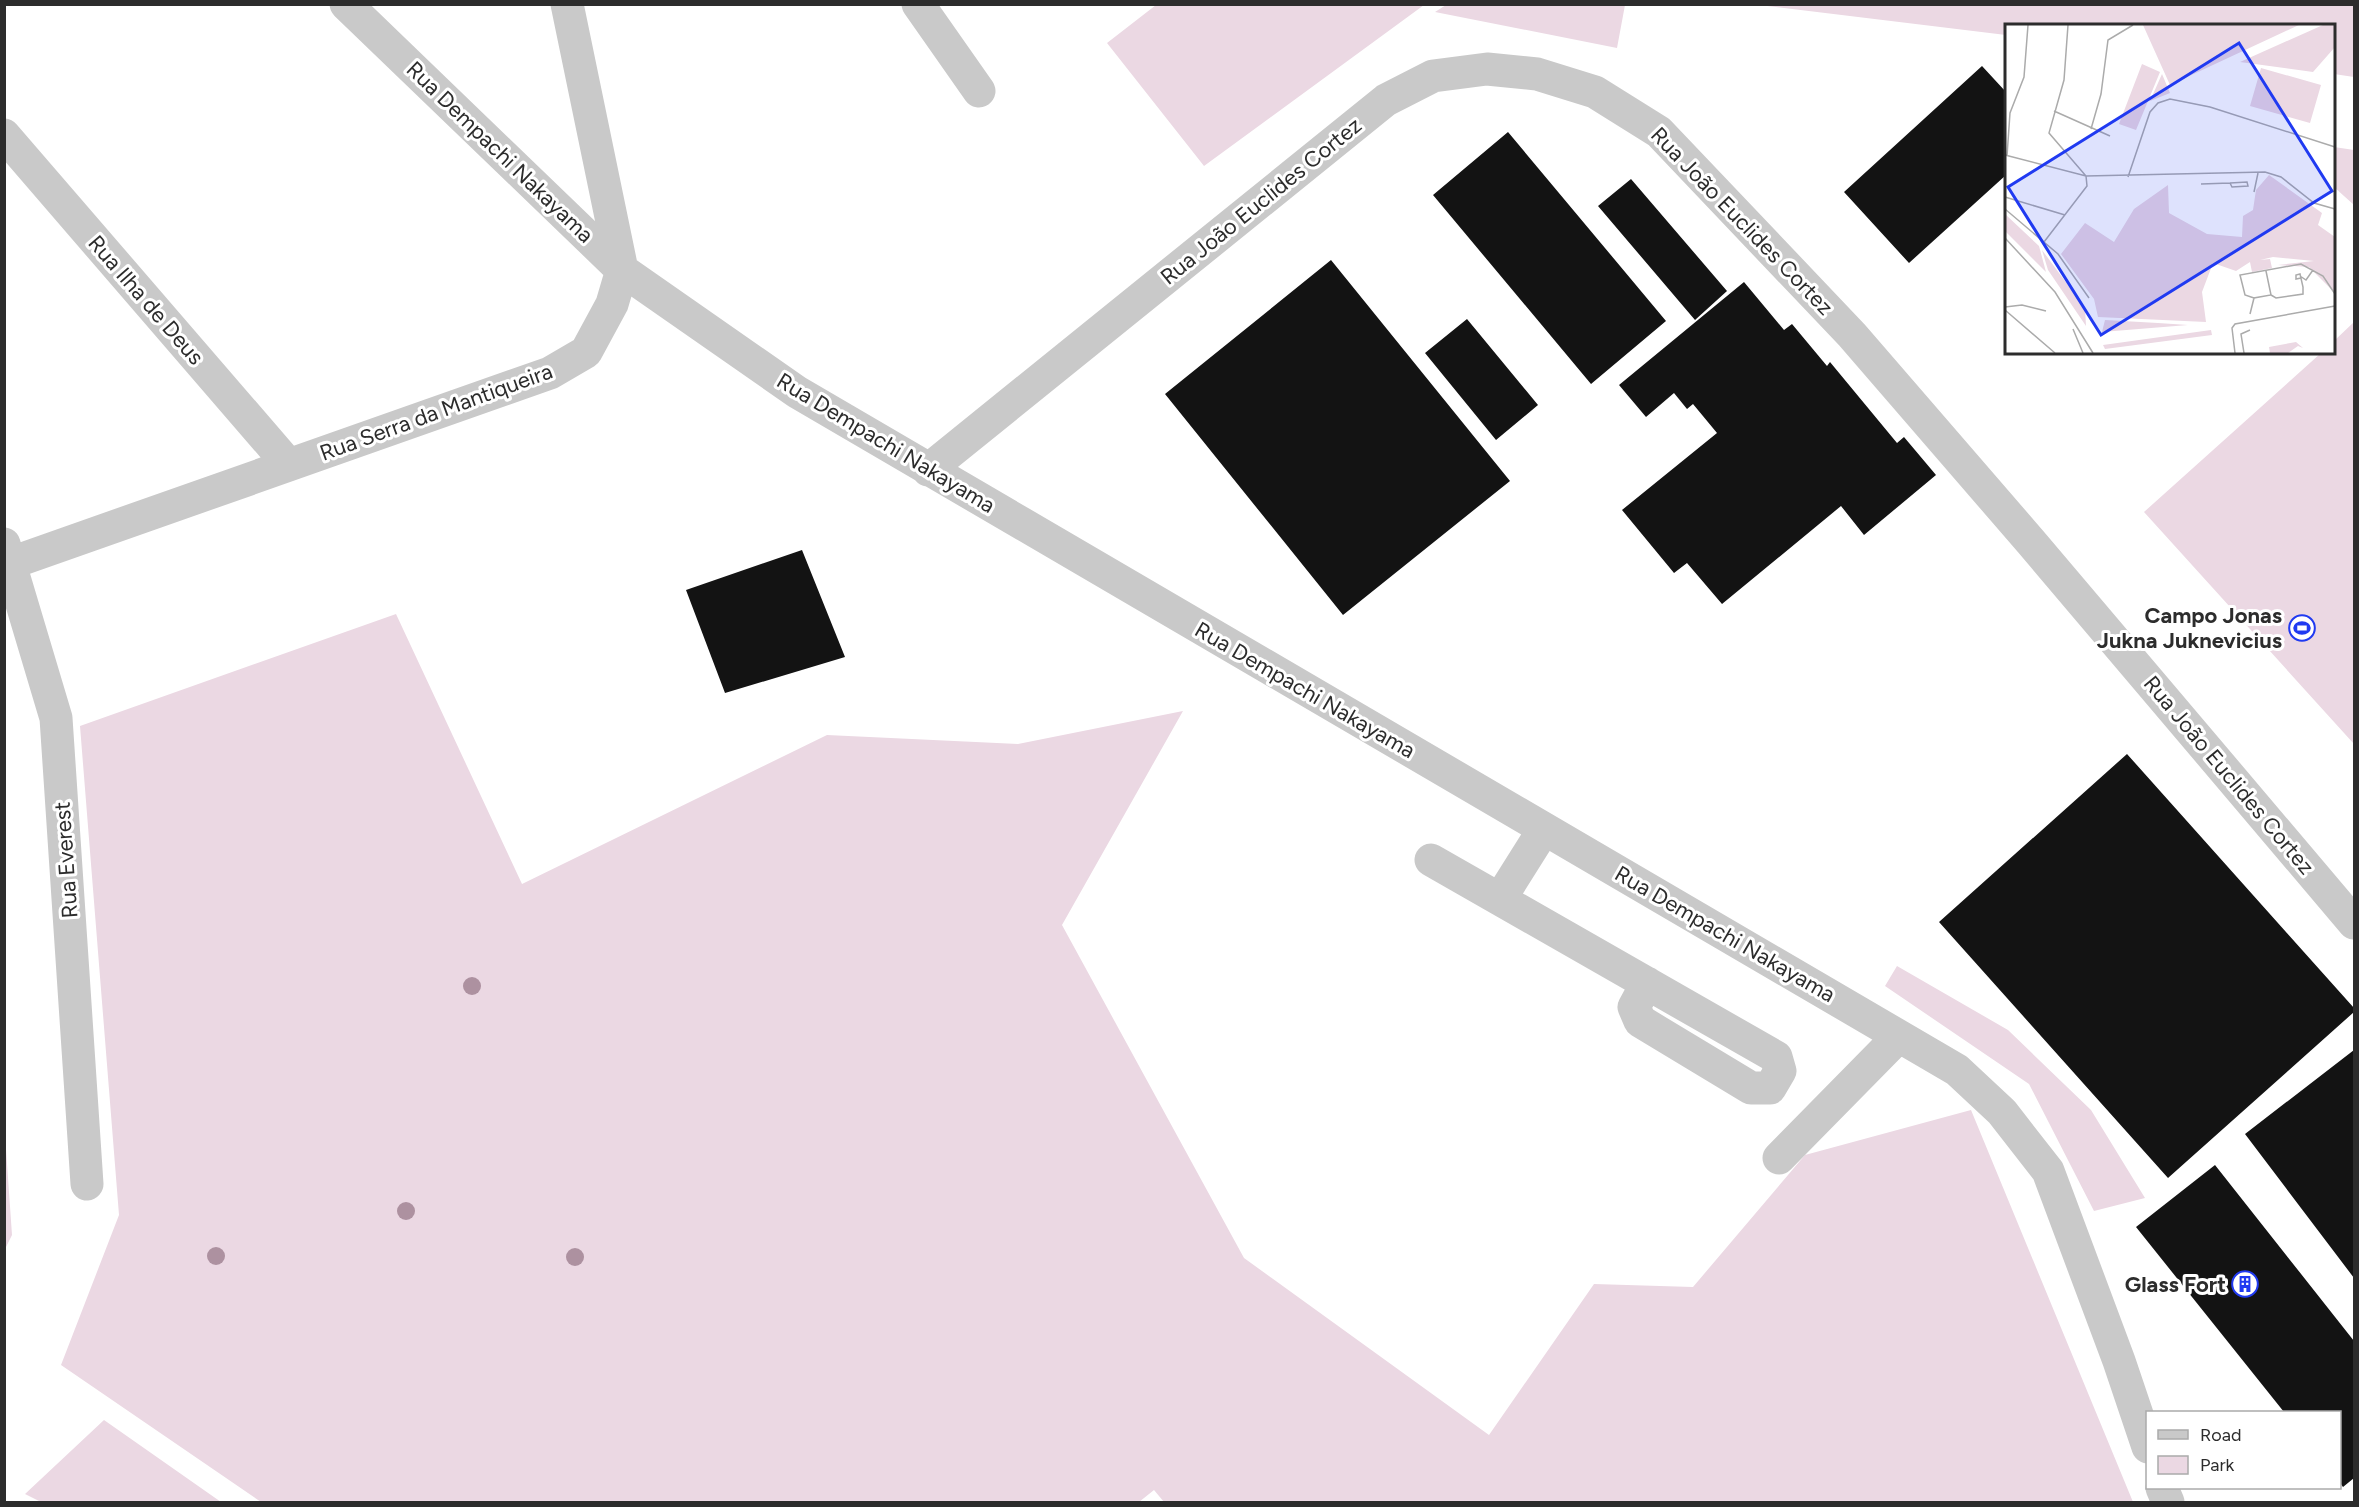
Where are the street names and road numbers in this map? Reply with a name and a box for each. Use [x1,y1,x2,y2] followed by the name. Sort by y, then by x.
[401,56,599,248] street label: Rua Dempachi Nakayama
[1155,112,1367,290] street label: Rua João Euclides Cortez
[1645,121,1839,321] street label: Rua João Euclides Cortez
[83,230,209,370] street label: Rua Ilha de Deus
[316,357,556,467] street label: Rua Serra da Mantiqueira
[772,367,1000,519] street label: Rua Dempachi Nakayama
[1190,616,1420,764] street label: Rua Dempachi Nakayama
[2138,670,2320,880] street label: Rua João Euclides Cortez
[48,801,84,919] street label: Rua Everest
[1610,860,1840,1008] street label: Rua Dempachi Nakayama

